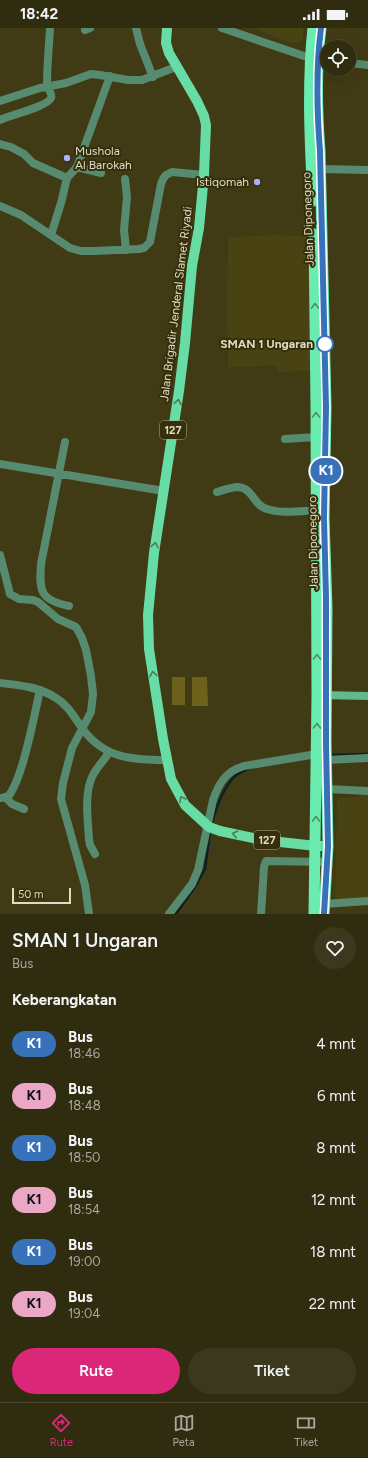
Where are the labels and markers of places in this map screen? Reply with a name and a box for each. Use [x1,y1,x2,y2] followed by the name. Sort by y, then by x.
[75,144,132,172] place label: Mushola Al Barokah
[62,153,72,163] marker: Mushola Al Barokah
[196,175,249,189] place label: Istiqomah
[252,177,262,187] marker: Istiqomah
[316,335,334,353] marker: SMAN 1 Ungaran
[220,337,313,351] place label: SMAN 1 Ungaran

